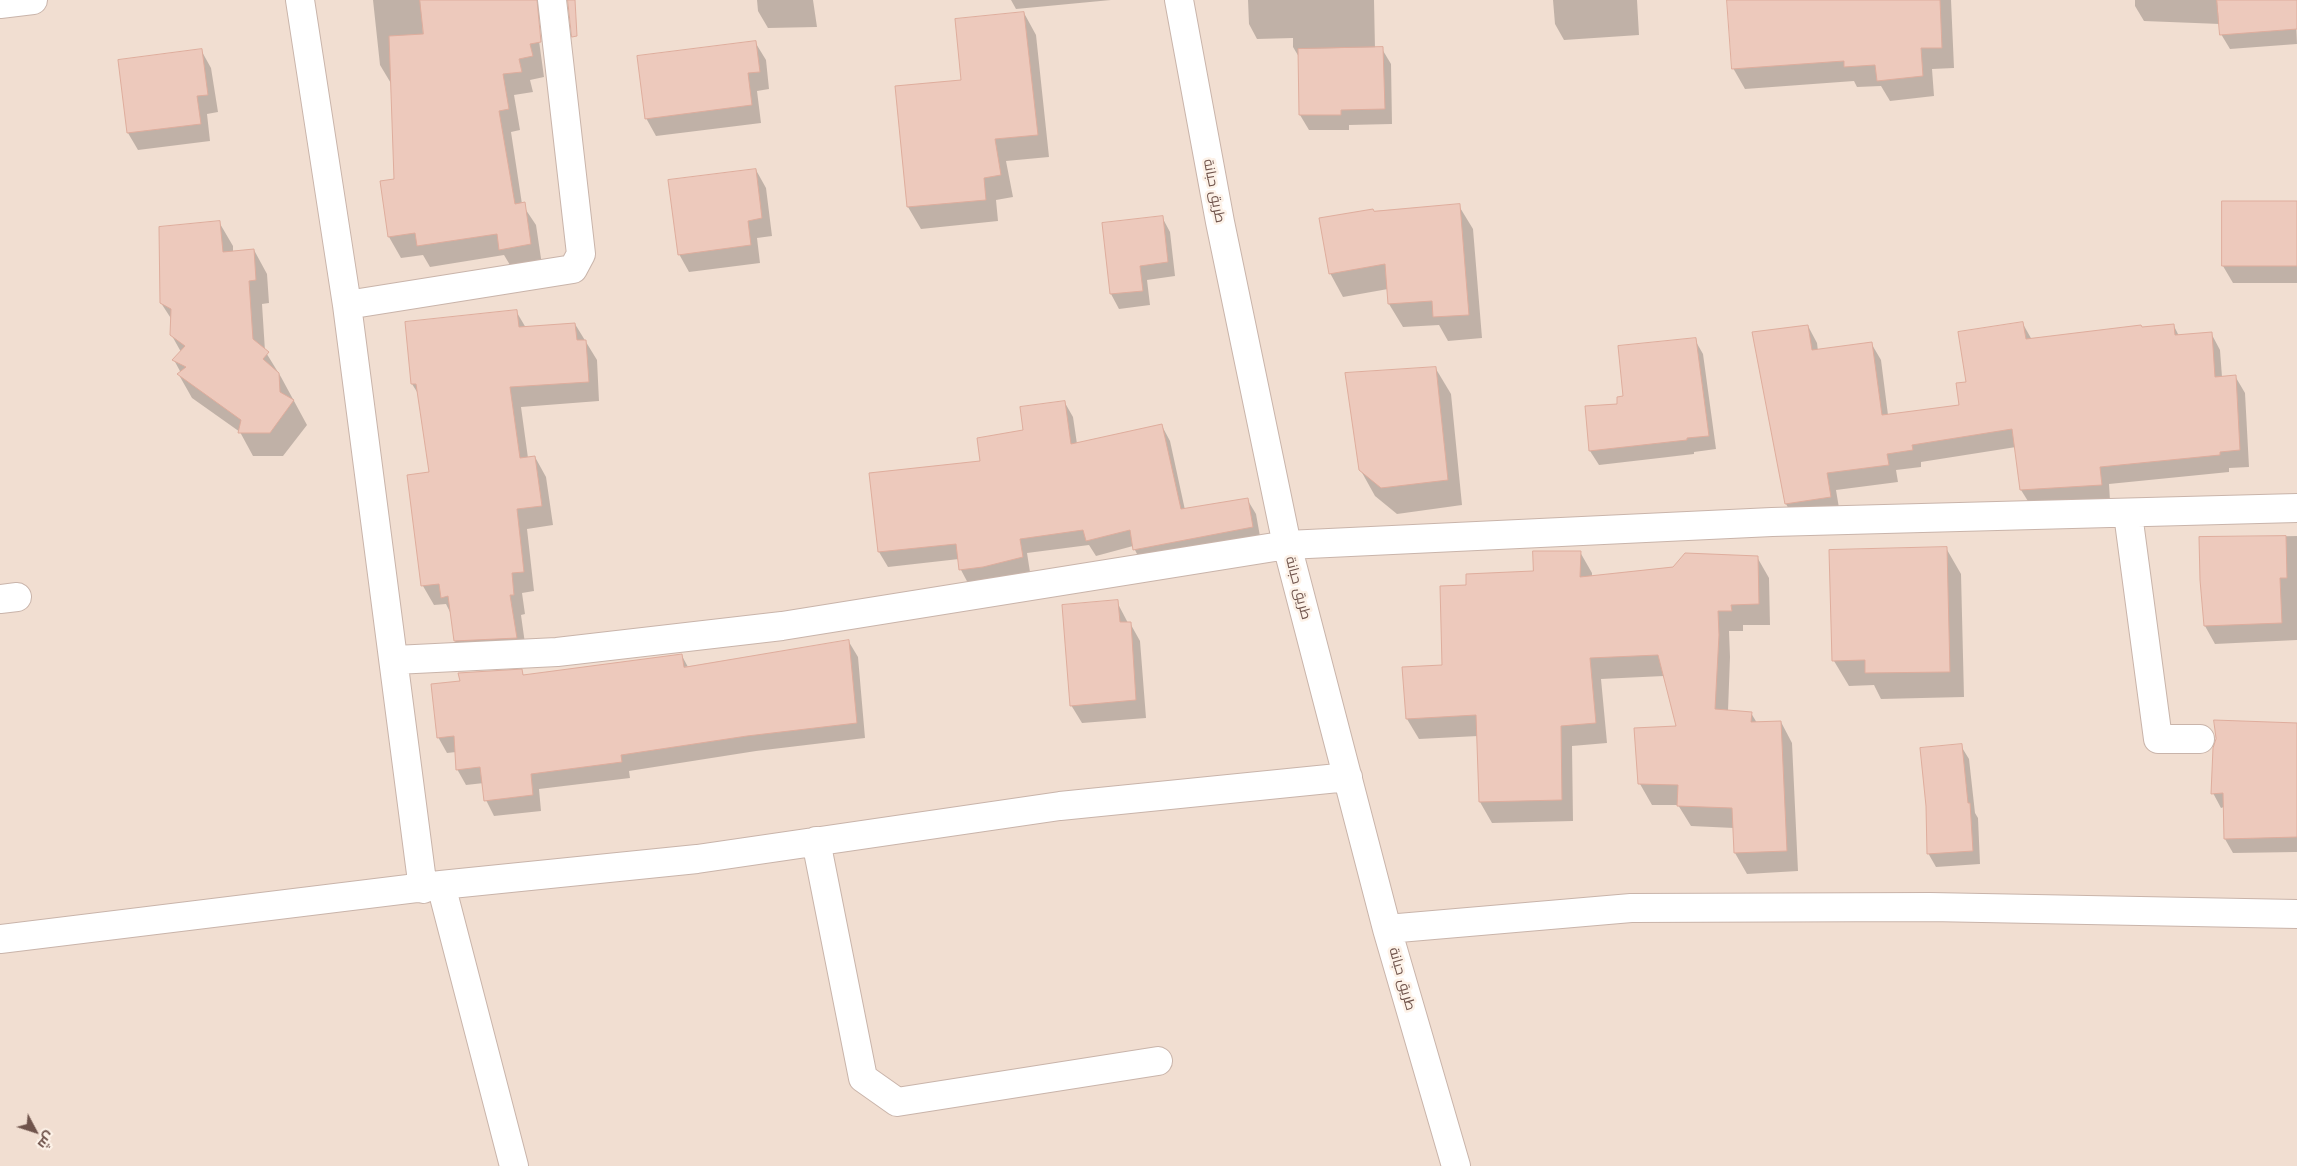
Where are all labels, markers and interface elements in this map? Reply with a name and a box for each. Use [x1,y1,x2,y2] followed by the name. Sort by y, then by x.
[1200,158,1228,224] street label: طريق حبانة
[1282,555,1314,621] street label: طريق حبانة
[1385,946,1419,1012] street label: طريق حبانة
[10,1106,60,1156] north arrow
[35,1129,58,1153] text: ش

